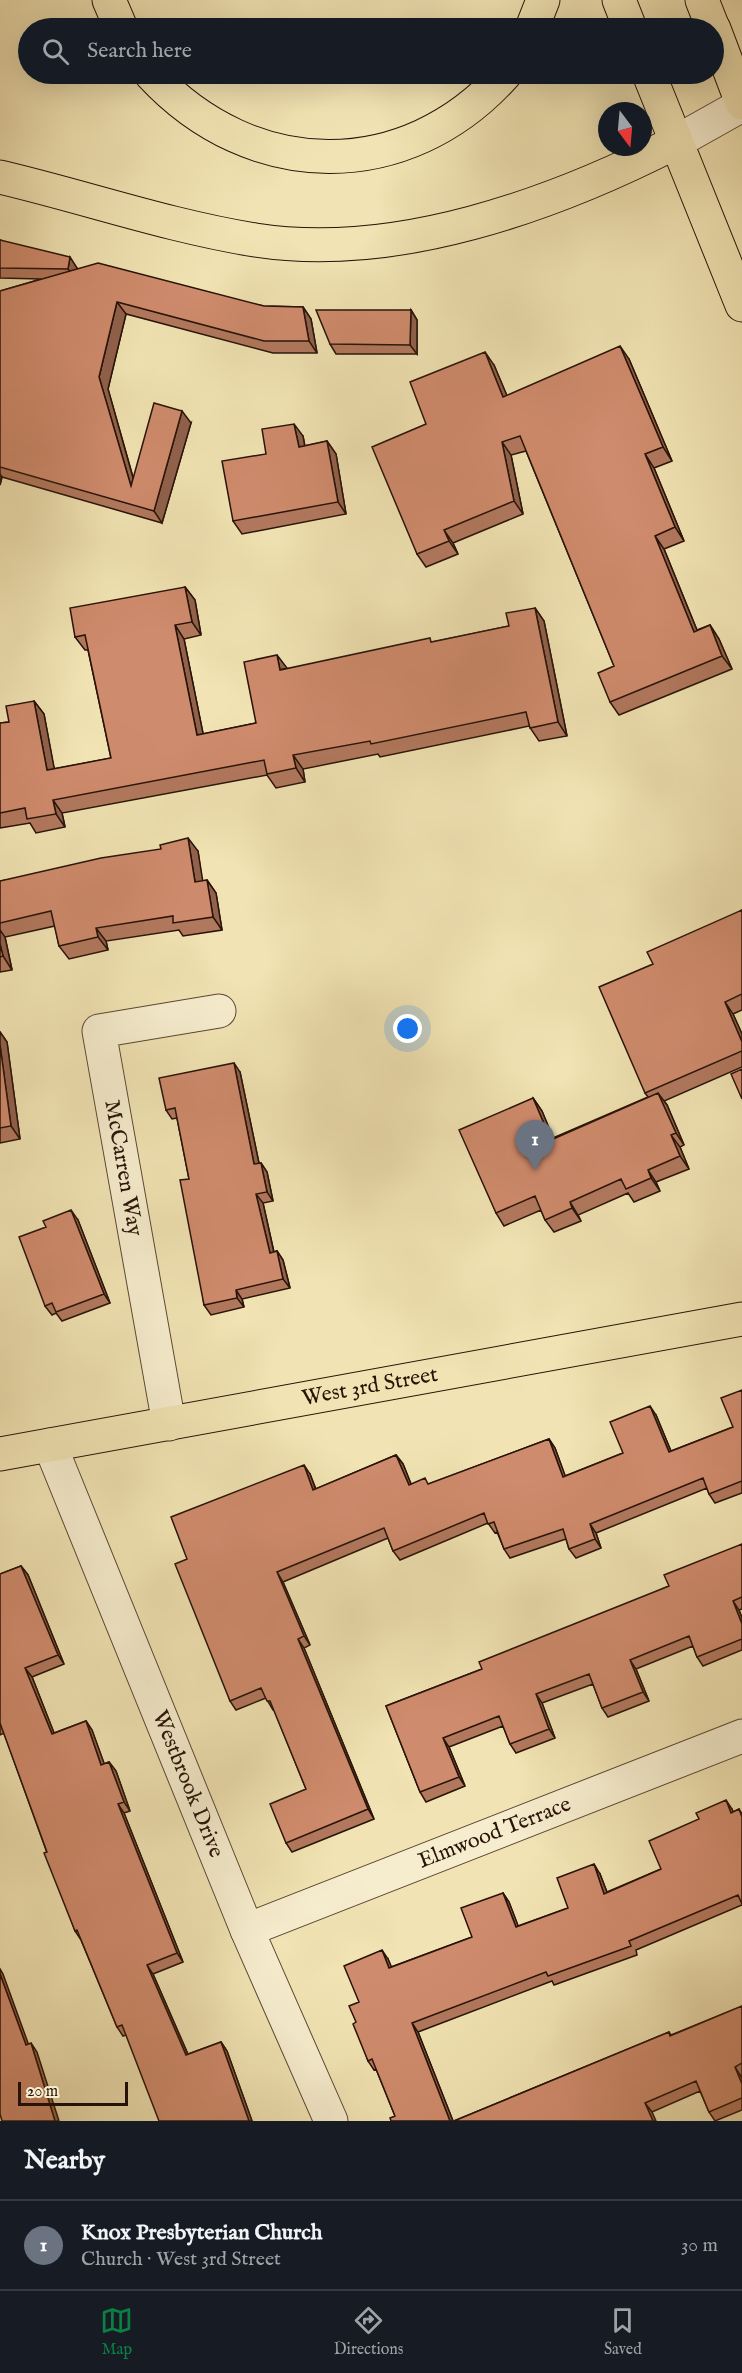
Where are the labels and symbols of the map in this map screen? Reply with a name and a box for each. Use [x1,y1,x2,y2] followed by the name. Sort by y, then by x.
[598,102,652,156] north arrow
[393,1014,422,1043] your location
[97,1098,149,1238] street label: McCarren Way
[516,1120,554,1170] pin: 1
[300,1361,441,1413] street label: West 3rd Street
[145,1706,230,1862] street label: Westbrook Drive
[414,1790,575,1876] street label: Elmwood Terrace
[18,2079,128,2106] scale bar

